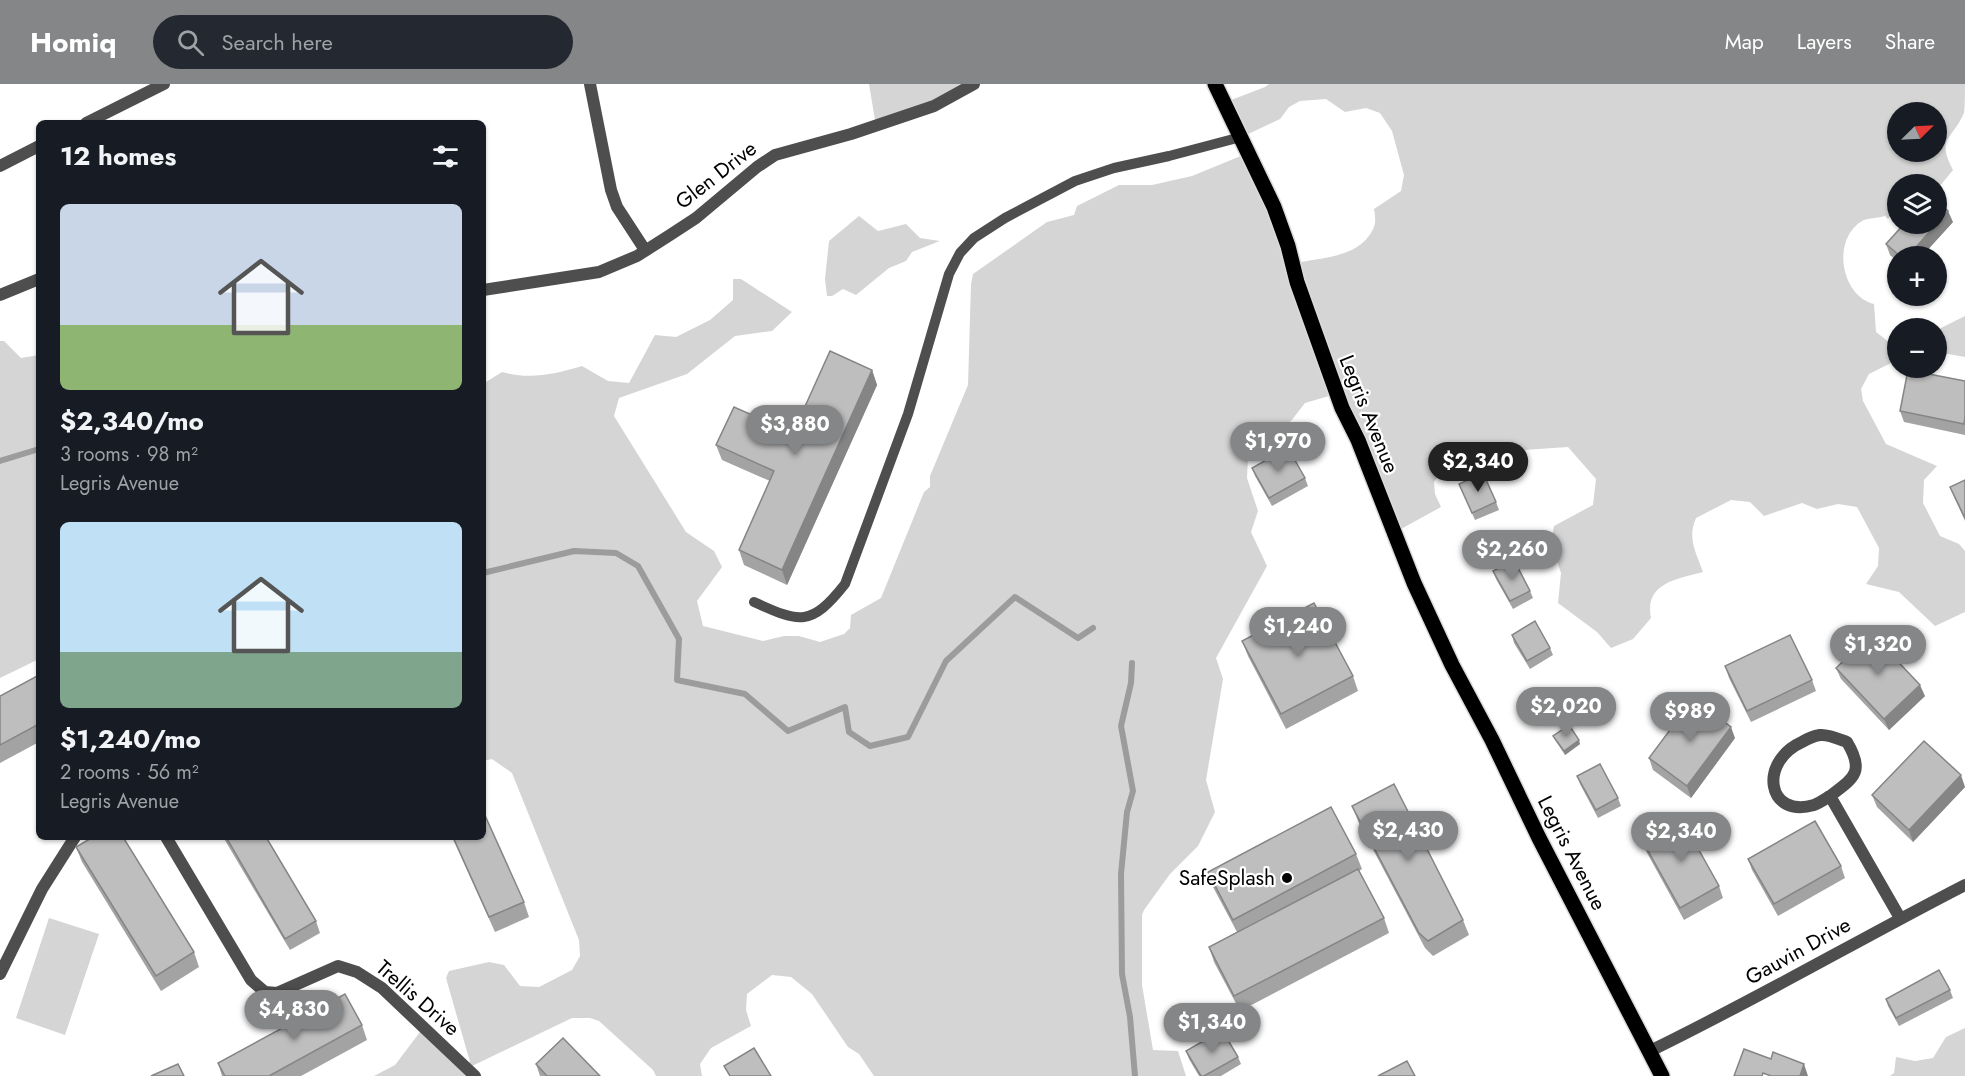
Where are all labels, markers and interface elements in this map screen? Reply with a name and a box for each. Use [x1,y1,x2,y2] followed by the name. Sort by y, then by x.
[153,15,573,69] search box
[30,22,117,63] text: Homiq
[174,26,207,59] icon: search
[222,26,333,58] text: Search here
[1725,27,1764,57] text: Map
[1797,27,1852,57] text: Layers
[1885,27,1935,57] text: Share
[1887,102,1947,162] north arrow
[1887,102,1947,378] map controls
[669,134,763,216] street label: Glen Drive
[60,137,176,175] text: 12 homes
[429,140,462,173] icon: filters
[1887,174,1947,234] button: layers
[207,243,315,351] icon: home
[1887,246,1947,306] button: +
[1887,318,1947,378] button: −
[1332,350,1406,478] street label: Legris Avenue
[60,402,204,440] text: $2,340/mo
[746,405,844,456] pin: $3,880
[760,410,830,439] text: $3,880
[1229,422,1327,473] pin: $1,970
[1244,427,1312,456] text: $1,970
[60,440,198,469] text: 3 rooms · 98 m²
[1429,442,1527,493] pin: $2,340
[1442,447,1514,476] text: $2,340
[60,469,179,498] text: Legris Avenue
[1463,530,1561,581] pin: $2,260
[1476,535,1548,564] text: $2,260
[207,561,315,669] icon: home
[1249,607,1347,658] pin: $1,240
[1263,612,1333,641] text: $1,240
[1829,625,1927,676] pin: $1,320
[1844,630,1912,659] text: $1,320
[1517,687,1615,738] pin: $2,020
[1530,692,1602,721] text: $2,020
[1654,692,1726,743] pin: $989
[1664,697,1716,726] text: $989
[60,720,201,758] text: $1,240/mo
[60,758,199,787] text: 2 rooms · 56 m²
[60,787,179,816] text: Legris Avenue
[1530,790,1614,916] street label: Legris Avenue
[1359,811,1457,862] pin: $2,430
[1632,812,1730,863] pin: $2,340
[1372,816,1444,845] text: $2,430
[1645,817,1717,846] text: $2,340
[1179,863,1275,893] place label: SafeSplash
[1280,871,1294,885] marker: SafeSplash
[1740,910,1856,992] street label: Gauvin Drive
[370,953,467,1043] street label: Trellis Drive
[245,990,343,1041] pin: $4,830
[258,995,330,1024] text: $4,830
[1163,1003,1261,1054] pin: $1,340
[1178,1008,1246,1037] text: $1,340

